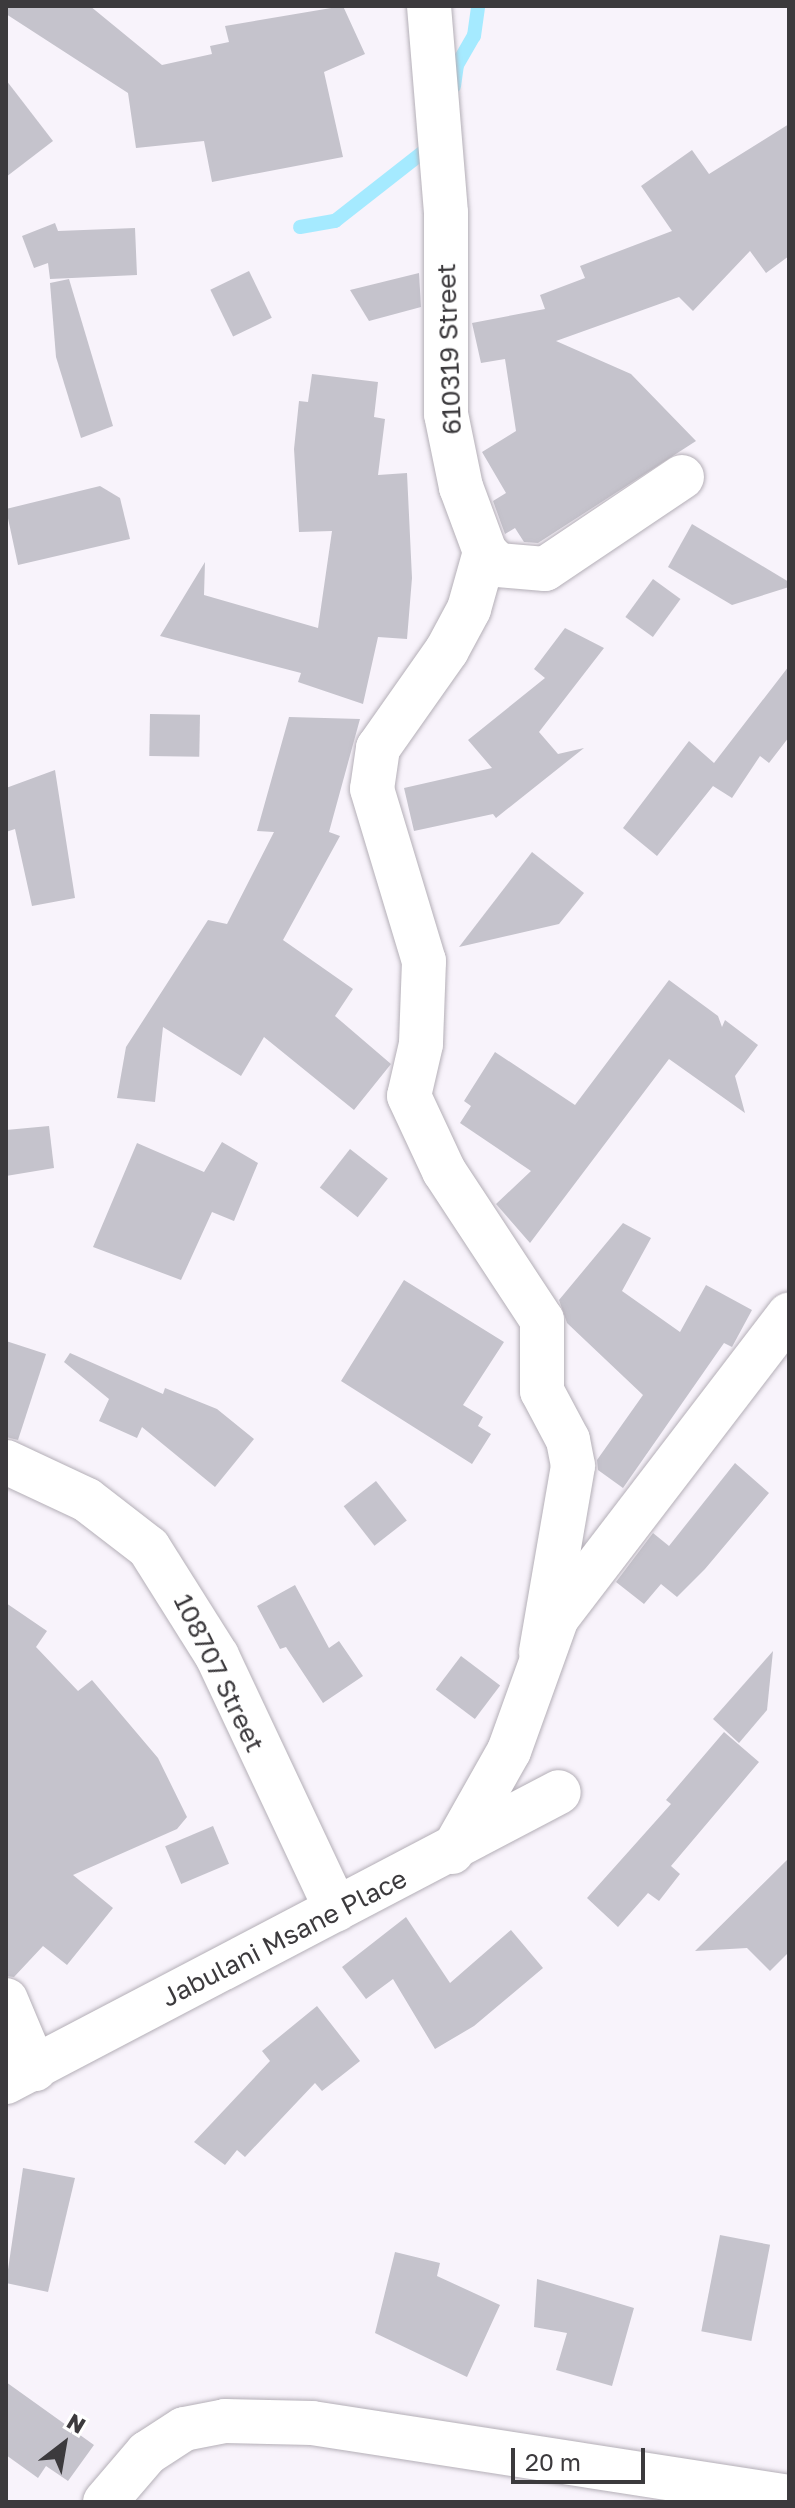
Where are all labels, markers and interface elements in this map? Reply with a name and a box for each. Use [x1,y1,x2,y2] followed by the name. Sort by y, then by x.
[430,263,468,435] street label: 610319 Street
[167,1589,271,1757] street label: 108707 Street
[156,1863,412,2013] street label: Jabulani Msane Place
[24,2404,104,2484] north arrow
[62,2407,91,2439] text: N
[515,2432,649,2482] scale bar
[525,2447,581,2476] text: 20 m

